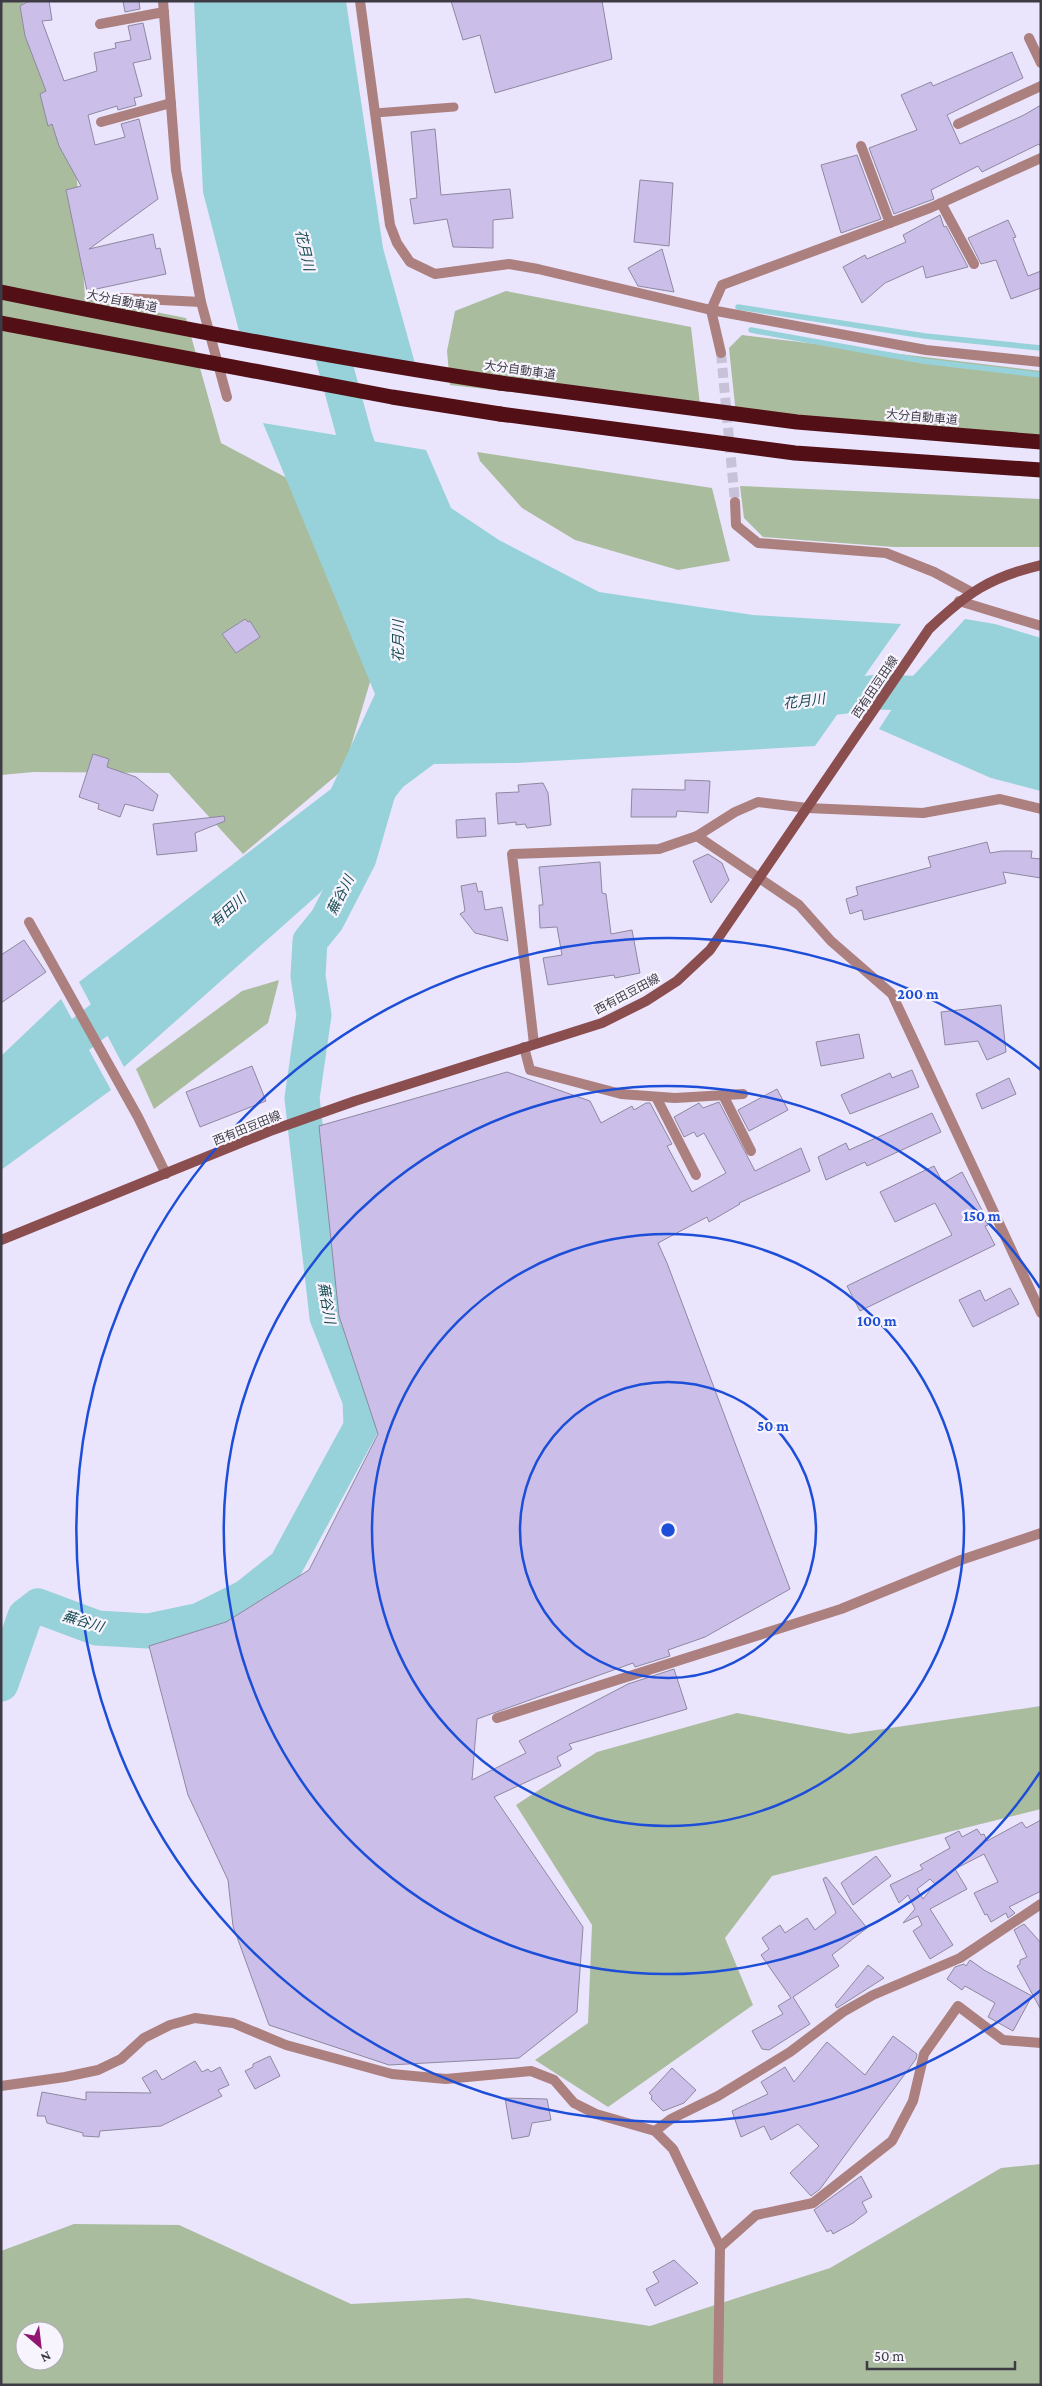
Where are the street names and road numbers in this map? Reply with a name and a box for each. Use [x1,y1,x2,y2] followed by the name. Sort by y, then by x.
[85,287,159,315] street label: 大分自動車道
[483,358,557,382] street label: 大分自動車道
[886,407,958,427] street label: 大分自動車道
[849,653,901,721] street label: 西有田豆田線
[592,971,662,1017] street label: 西有田豆田線
[211,1108,283,1148] street label: 西有田豆田線

